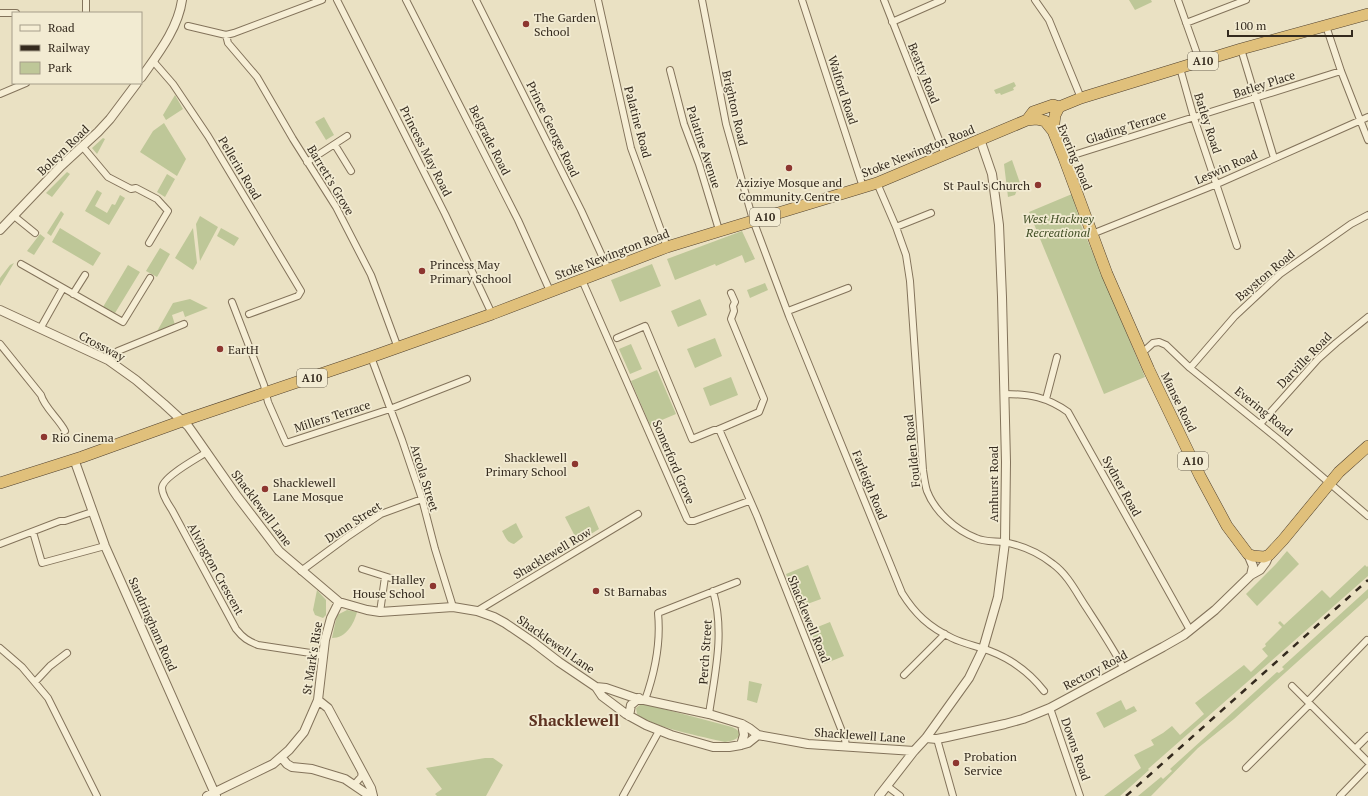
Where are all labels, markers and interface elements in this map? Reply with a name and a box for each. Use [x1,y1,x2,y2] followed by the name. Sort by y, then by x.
[534,10,596,39] place label: The Garden School
[12,12,142,84] legend
[1228,12,1352,38] scale bar
[1234,18,1267,33] text: 100 m
[521,19,531,29] marker: The Garden School
[48,20,75,35] text: Road
[48,40,91,55] text: Railway
[905,40,943,106] street label: Beatty Road
[1188,52,1218,70] road number: A10
[825,54,861,127] street label: Walford Road
[48,60,73,75] text: Park
[1231,67,1297,101] street label: Batley Place
[719,69,751,147] street label: Brighton Road
[523,79,583,180] street label: Prince George Road
[621,84,655,160] street label: Palatine Road
[1191,91,1225,156] street label: Batley Road
[397,103,455,199] street label: Princess May Road
[466,103,514,178] street label: Belgrade Road
[684,104,724,190] street label: Palatine Avenue
[1084,107,1168,147] street label: Glading Terrace
[34,121,92,178] street label: Boleyn Road
[859,121,977,181] street label: Stoke Newington Road
[1054,122,1096,193] street label: Evering Road
[215,134,265,203] street label: Pellerin Road
[304,142,358,218] street label: Barrett's Grove
[1192,146,1260,187] street label: Leswin Road
[784,163,794,173] marker: Aziziye Mosque and Community Centre
[736,175,843,204] place label: Aziziye Mosque and Community Centre
[943,178,1030,193] place label: St Paul's Church
[1033,180,1043,190] marker: St Paul's Church
[750,208,780,226] road number: A10
[1022,211,1094,240] park label: West Hackney Recreational
[553,225,671,283] street label: Stoke Newington Road
[1232,246,1298,304] street label: Bayston Road
[430,257,512,286] place label: Princess May Primary School
[417,266,427,276] marker: Princess May Primary School
[76,328,129,365] street label: Crossway
[1274,329,1335,391] street label: Darville Road
[228,342,259,357] place label: EartH
[215,344,225,354] marker: EartH
[297,369,327,387] road number: A10
[1158,370,1200,435] street label: Manse Road
[1232,383,1296,439] street label: Evering Road
[292,397,372,435] street label: Millers Terrace
[901,413,923,488] street label: Foulden Road
[650,418,698,506] street label: Somerford Grove
[52,430,114,445] place label: Rio Cinema
[39,432,49,442] marker: Rio Cinema
[408,443,442,514] street label: Arcola Street
[986,445,1001,522] street label: Amhurst Road
[849,448,891,522] street label: Farleigh Road
[485,450,567,479] place label: Shacklewell Primary School
[1178,452,1208,470] road number: A10
[1099,453,1145,519] street label: Sydner Road
[570,459,580,469] marker: Shacklewell Primary School
[228,467,296,549] street label: Shacklewell Lane
[273,475,343,504] place label: Shacklewell Lane Mosque
[260,484,270,494] marker: Shacklewell Lane Mosque
[322,498,385,546] street label: Dunn Street
[185,520,248,618] street label: Alvington Crescent
[510,524,594,582] street label: Shacklewell Row
[353,572,426,601] place label: Halley House School
[785,573,833,665] street label: Shacklewell Road
[126,575,181,674] street label: Sandringham Road
[428,581,438,591] marker: Halley House School
[604,584,667,599] place label: St Barnabas
[591,586,601,596] marker: St Barnabas
[514,612,598,676] street label: Shacklewell Lane
[695,619,715,685] street label: Perch Street
[299,620,325,696] street label: St Mark's Rise
[1060,647,1130,693] street label: Rectory Road
[529,709,619,731] district label: Shacklewell
[1058,715,1094,783] street label: Downs Road
[814,724,906,746] street label: Shacklewell Lane
[964,749,1017,778] place label: Probation Service
[951,758,961,768] marker: Probation Service

